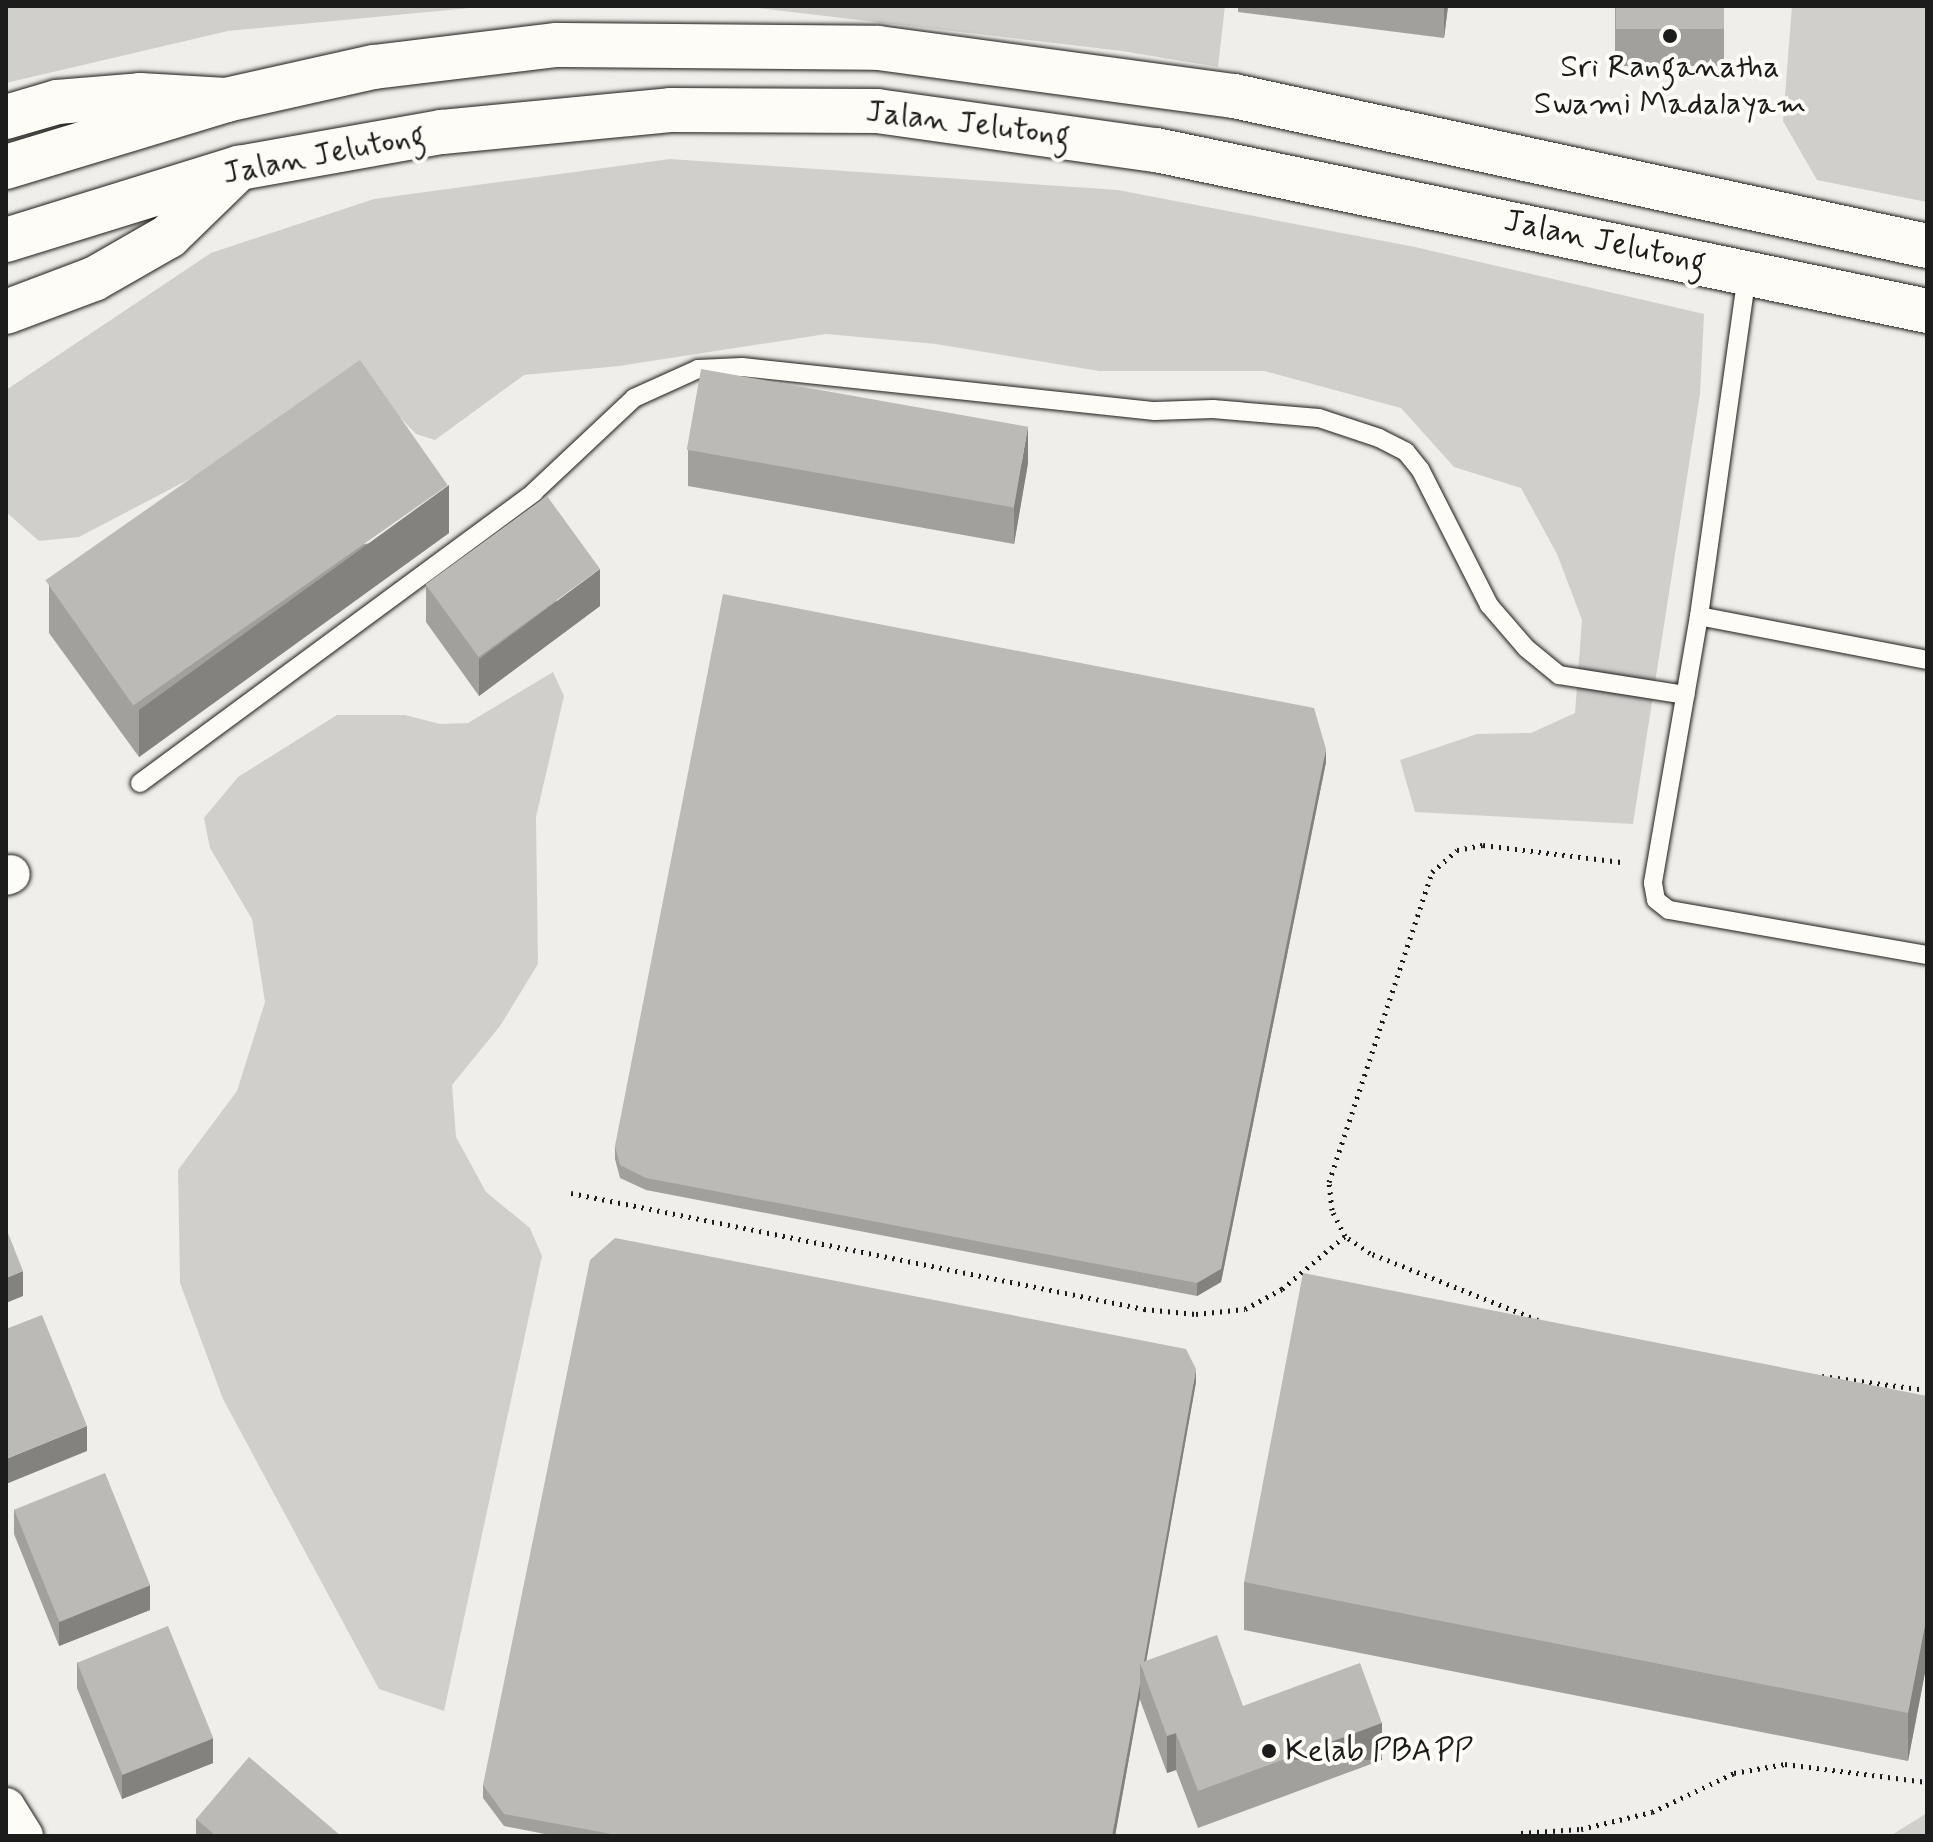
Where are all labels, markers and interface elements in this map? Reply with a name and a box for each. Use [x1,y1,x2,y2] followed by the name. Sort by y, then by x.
[1661,27,1679,45] marker: Sri Ranganatha Swami Madalayam
[1535,49,1805,124] place label: Sri Ranganatha Swami Madalayam
[865,93,1071,155] street label: Jalan Jelutong
[221,117,427,193] street label: Jalan Jelutong
[1502,202,1708,282] street label: Jalan Jelutong
[1285,1732,1473,1770] place label: Kelab PBAPP
[1260,1742,1278,1760] marker: Kelab PBAPP

